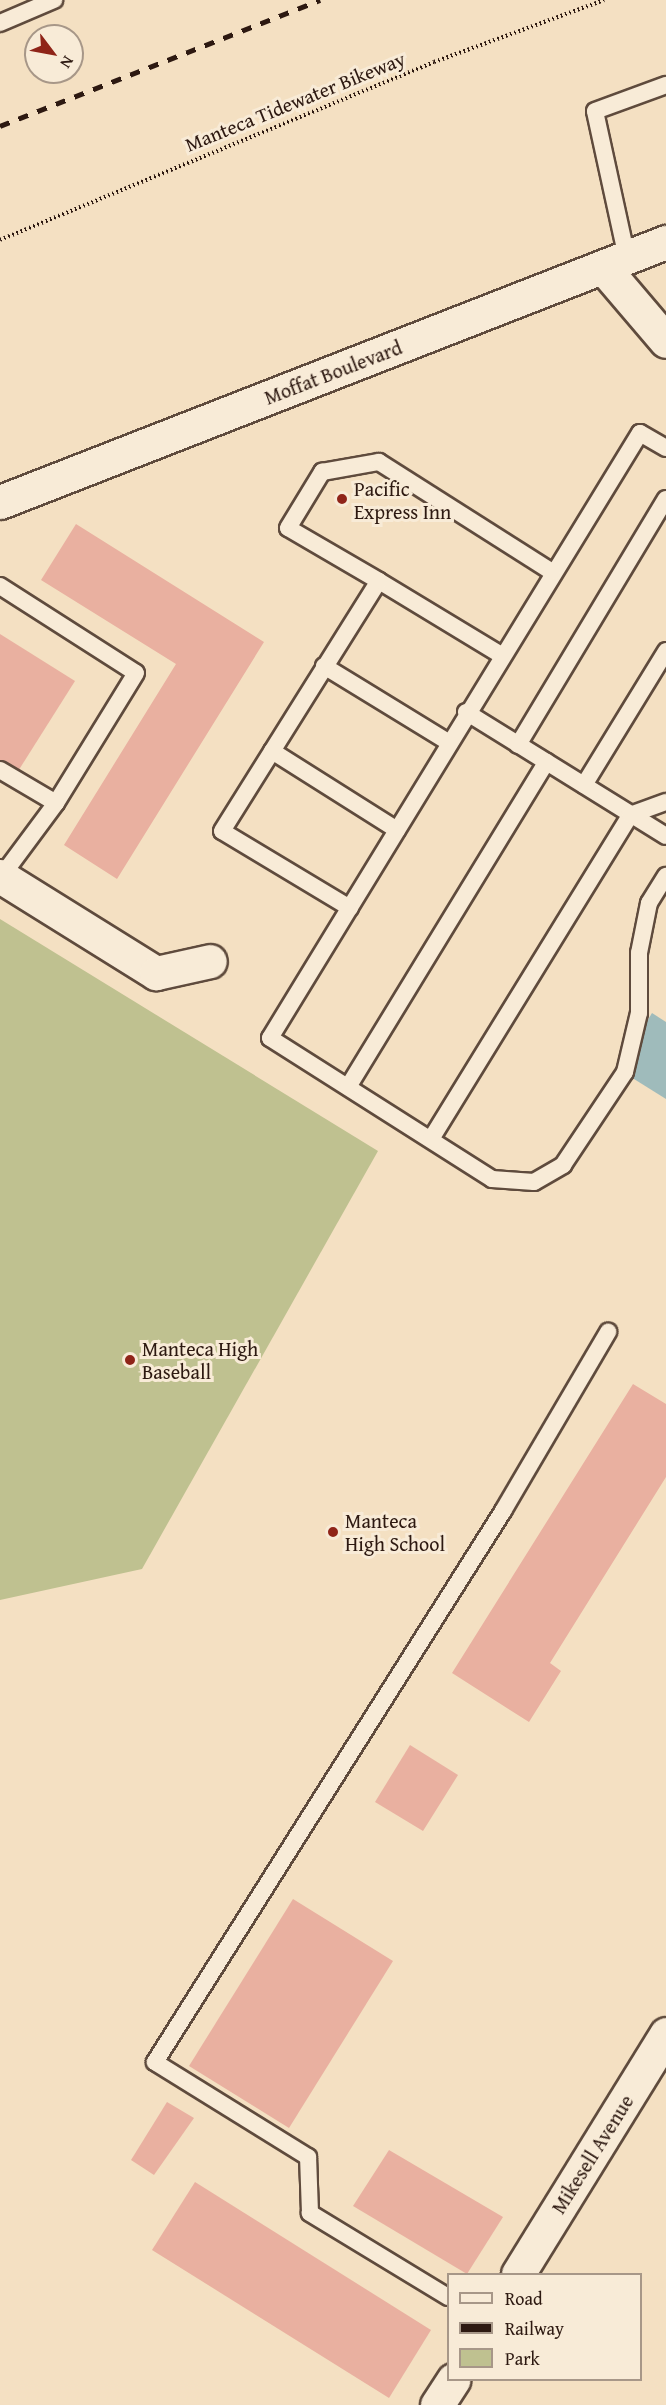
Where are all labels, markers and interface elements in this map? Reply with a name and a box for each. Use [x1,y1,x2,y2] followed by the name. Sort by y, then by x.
[24,24,84,84] north arrow
[182,46,408,156] street label: Manteca Tidewater Bikeway
[55,52,81,73] text: N
[261,335,405,409] street label: Moffat Boulevard
[354,476,451,523] place label: Pacific Express Inn
[335,492,349,506] marker: Pacific Express Inn
[142,1336,258,1383] place label: Manteca High Baseball
[123,1353,137,1367] marker: Manteca High Baseball
[345,1508,445,1555] place label: Manteca High School
[326,1525,340,1539] marker: Manteca High School
[546,2090,638,2218] street label: Mikesell Avenue
[447,2273,642,2381] legend
[505,2285,543,2312] text: Road
[505,2315,564,2342] text: Railway
[505,2345,540,2372] text: Park

